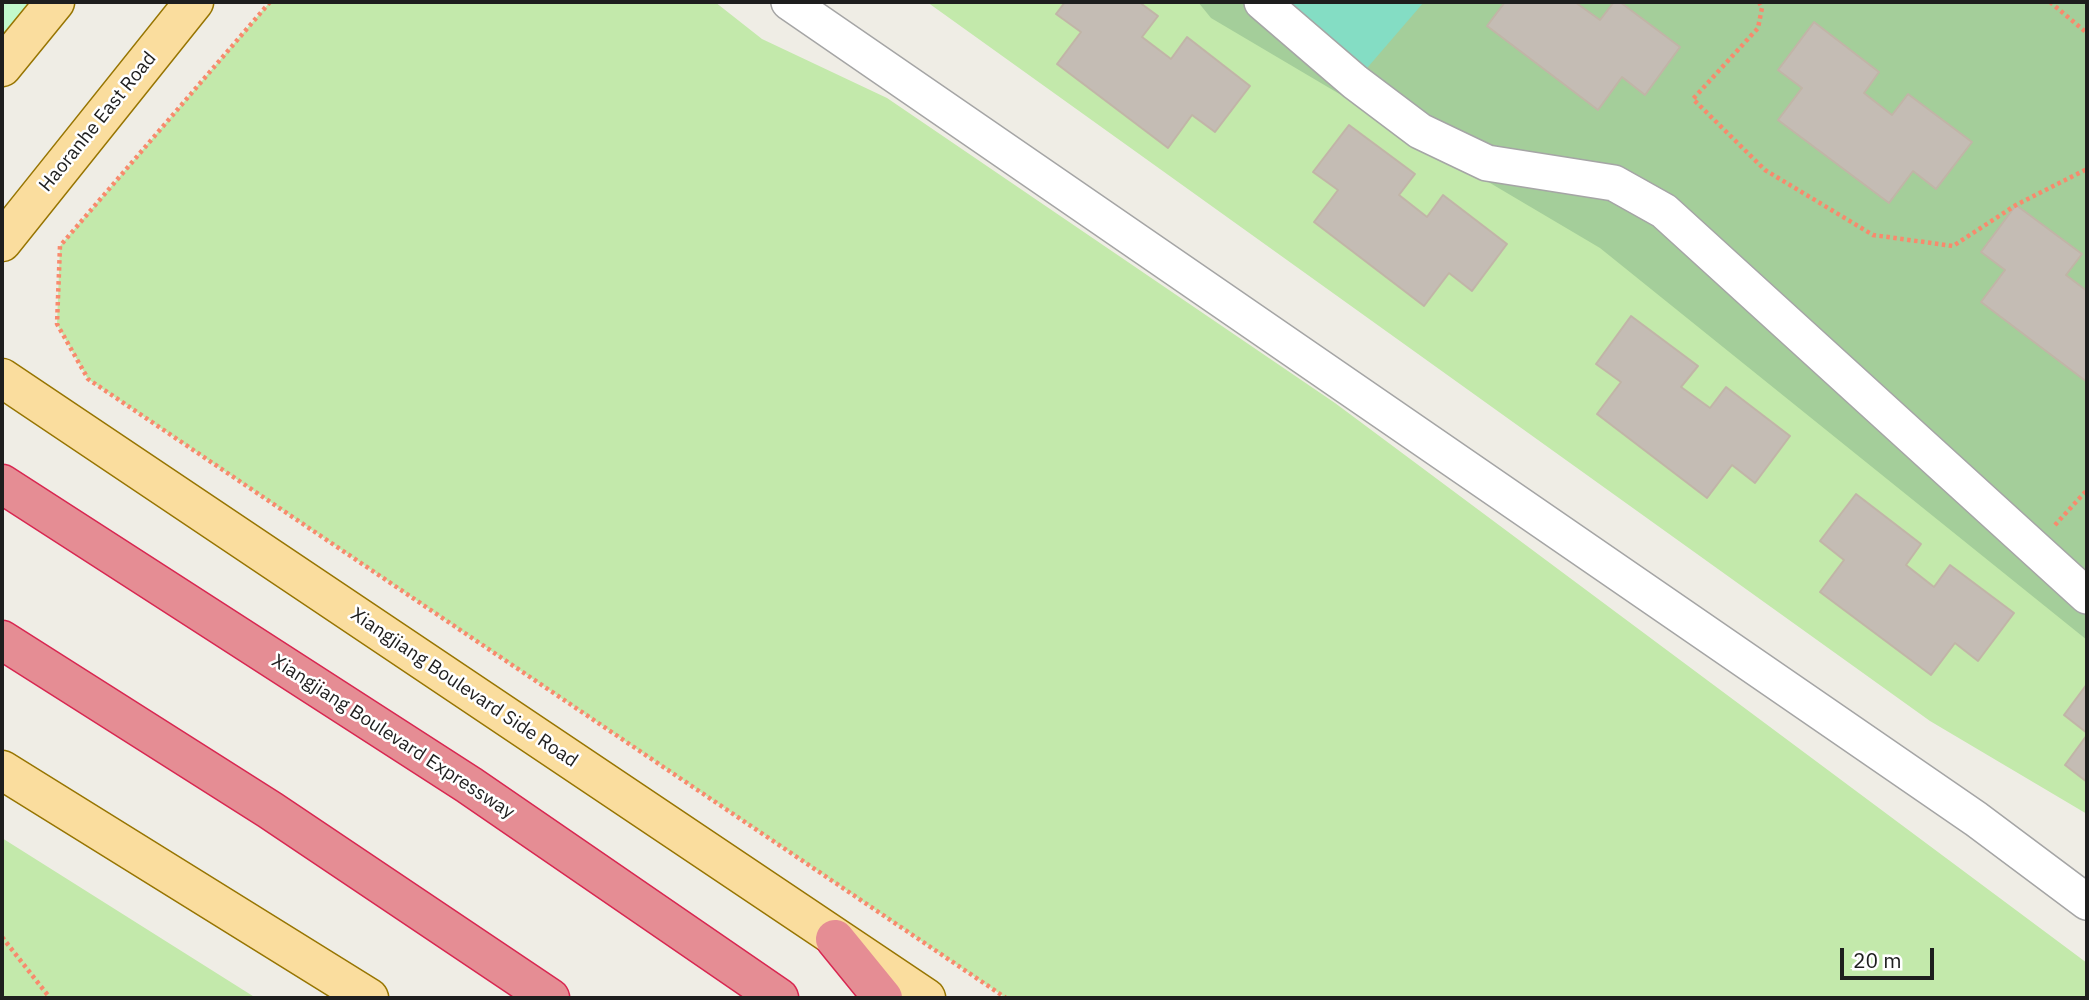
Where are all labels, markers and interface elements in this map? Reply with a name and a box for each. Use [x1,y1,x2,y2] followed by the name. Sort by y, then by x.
[35,48,161,196] street label: Haoranhe East Road
[346,603,582,773] street label: Xiangjiang Boulevard Side Road
[267,650,519,824] street label: Xiangjiang Boulevard Expressway
[1844,934,1938,978] scale bar
[1853,946,1902,974] text: 20 m

